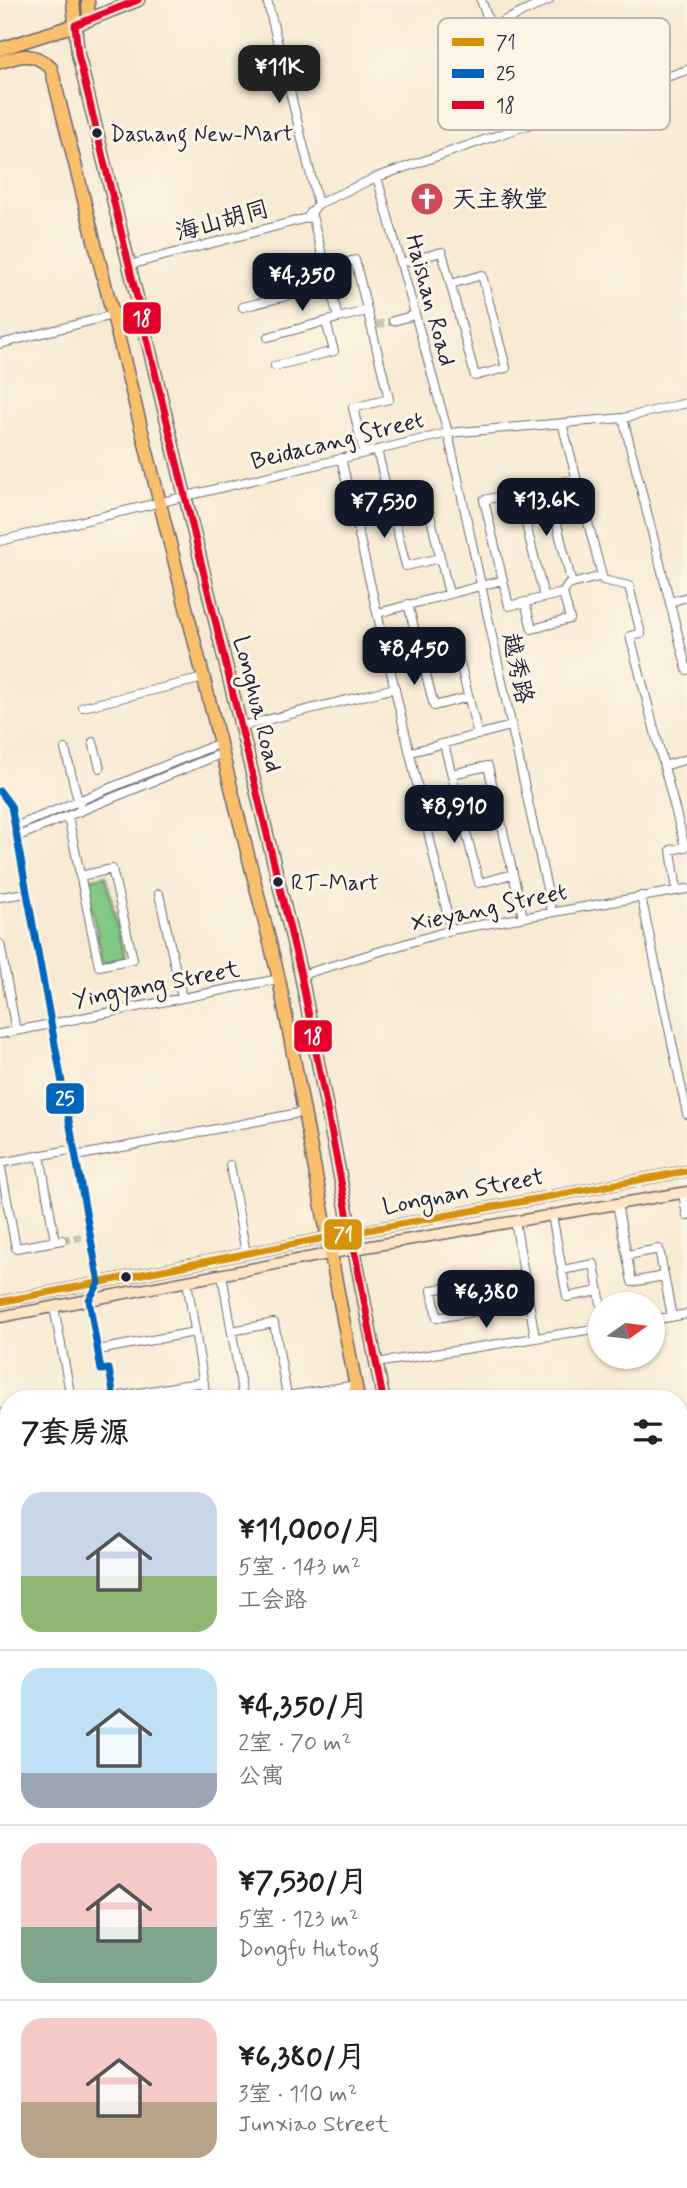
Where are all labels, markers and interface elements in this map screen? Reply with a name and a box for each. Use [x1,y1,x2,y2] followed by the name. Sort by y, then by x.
[438,18,670,130] legend
[496,31,516,56] text: 71
[238,46,320,105] pin: ¥11K
[254,53,304,83] text: ¥11K
[496,62,515,87] text: 25
[496,94,515,119] text: 18
[110,121,293,152] place label: Dashang New-Mart
[90,126,104,140] marker: Dashang New-Mart
[408,180,446,218] church icon: 天主教堂
[452,185,548,216] place label: 天主教堂
[172,194,273,249] street label: 海山胡同
[397,231,462,370] street label: Haishan Road
[245,254,359,313] pin: ¥4,350
[269,261,336,291] text: ¥4,350
[122,301,162,335] line badge: 18
[133,307,151,332] text: 18
[248,405,427,478] street label: Beidacang Street
[489,478,603,538] pin: ¥13.6K
[327,480,441,540] pin: ¥7,530
[513,486,579,516] text: ¥13.6K
[351,488,417,518] text: ¥7,530
[357,628,471,687] pin: ¥8,450
[494,630,539,707] street label: 越秀路
[223,633,288,776] street label: Longhua Road
[379,635,449,665] text: ¥8,450
[397,786,511,845] pin: ¥8,910
[421,793,487,823] text: ¥8,910
[291,870,379,898] place label: RT-Mart
[271,875,285,889] marker: RT-Mart
[409,877,570,940] street label: Xieyang Street
[70,954,243,1019] street label: Yingyang Street
[293,1019,333,1053] line badge: 18
[304,1025,322,1050] text: 18
[45,1082,85,1115] line badge: 25
[55,1087,75,1112] text: 25
[380,1162,547,1225] street label: Longnan Street
[323,1218,363,1251] line badge: 71
[333,1223,353,1248] text: 71
[119,1270,133,1284] unlabelled marker
[429,1270,543,1330] pin: ¥6,380
[453,1278,519,1308] text: ¥6,380
[588,1292,665,1368] north arrow
[588,1292,665,1369] map controls
[629,1413,667,1451] icon: filters
[21,1414,129,1453] text: 7套房源
[238,1511,383,1550] text: ¥11,000/月
[77,1520,161,1604] icon: home
[238,1553,361,1583] text: 5室 · 143 m²
[238,1586,307,1616] text: 工会路
[238,1687,368,1726] text: ¥4,350/月
[77,1696,161,1780] icon: home
[238,1729,352,1759] text: 2室 · 70 m²
[238,1762,284,1792] text: 公寓
[238,1863,368,1902] text: ¥7,530/月
[77,1871,161,1955] icon: home
[238,1905,359,1935] text: 5室 · 123 m²
[238,1935,380,1965] text: Dongfu Hutong
[238,2038,366,2077] text: ¥6,380/月
[77,2046,161,2130] icon: home
[238,2080,358,2110] text: 3室 · 110 m²
[238,2110,389,2140] text: Junxiao Street

